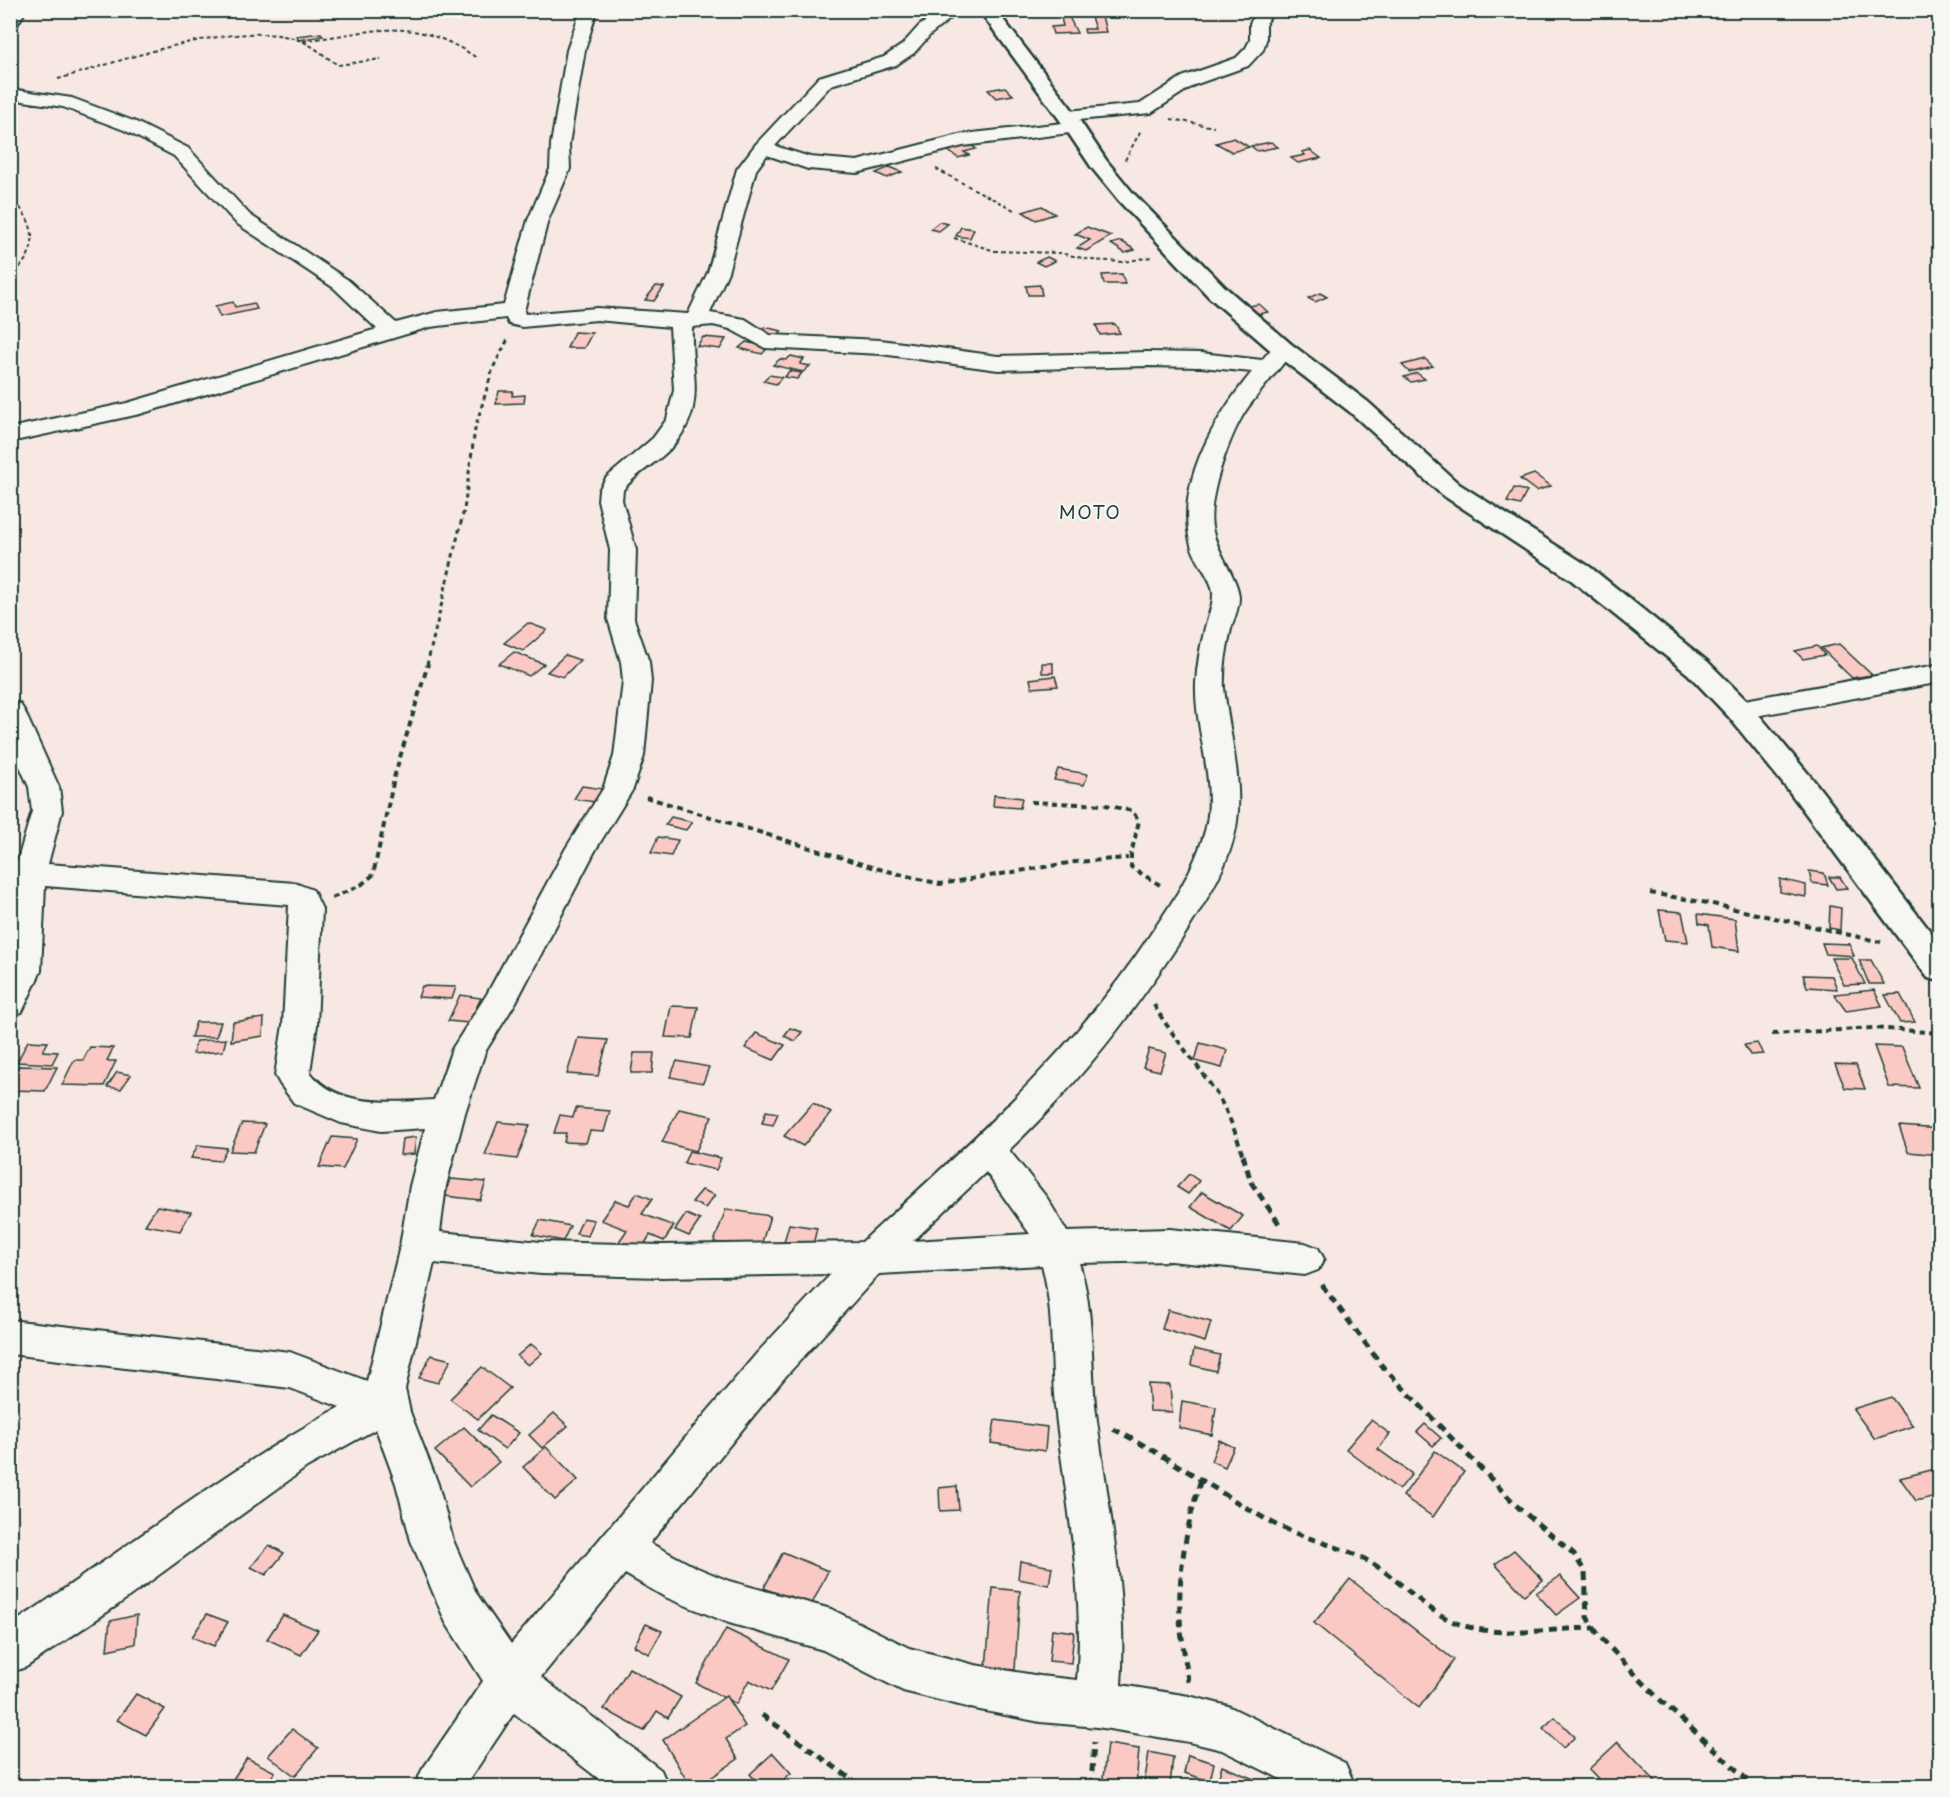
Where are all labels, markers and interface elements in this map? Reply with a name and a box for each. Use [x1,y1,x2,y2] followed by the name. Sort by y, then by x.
[1059,498,1121,525] district label: MOTO

